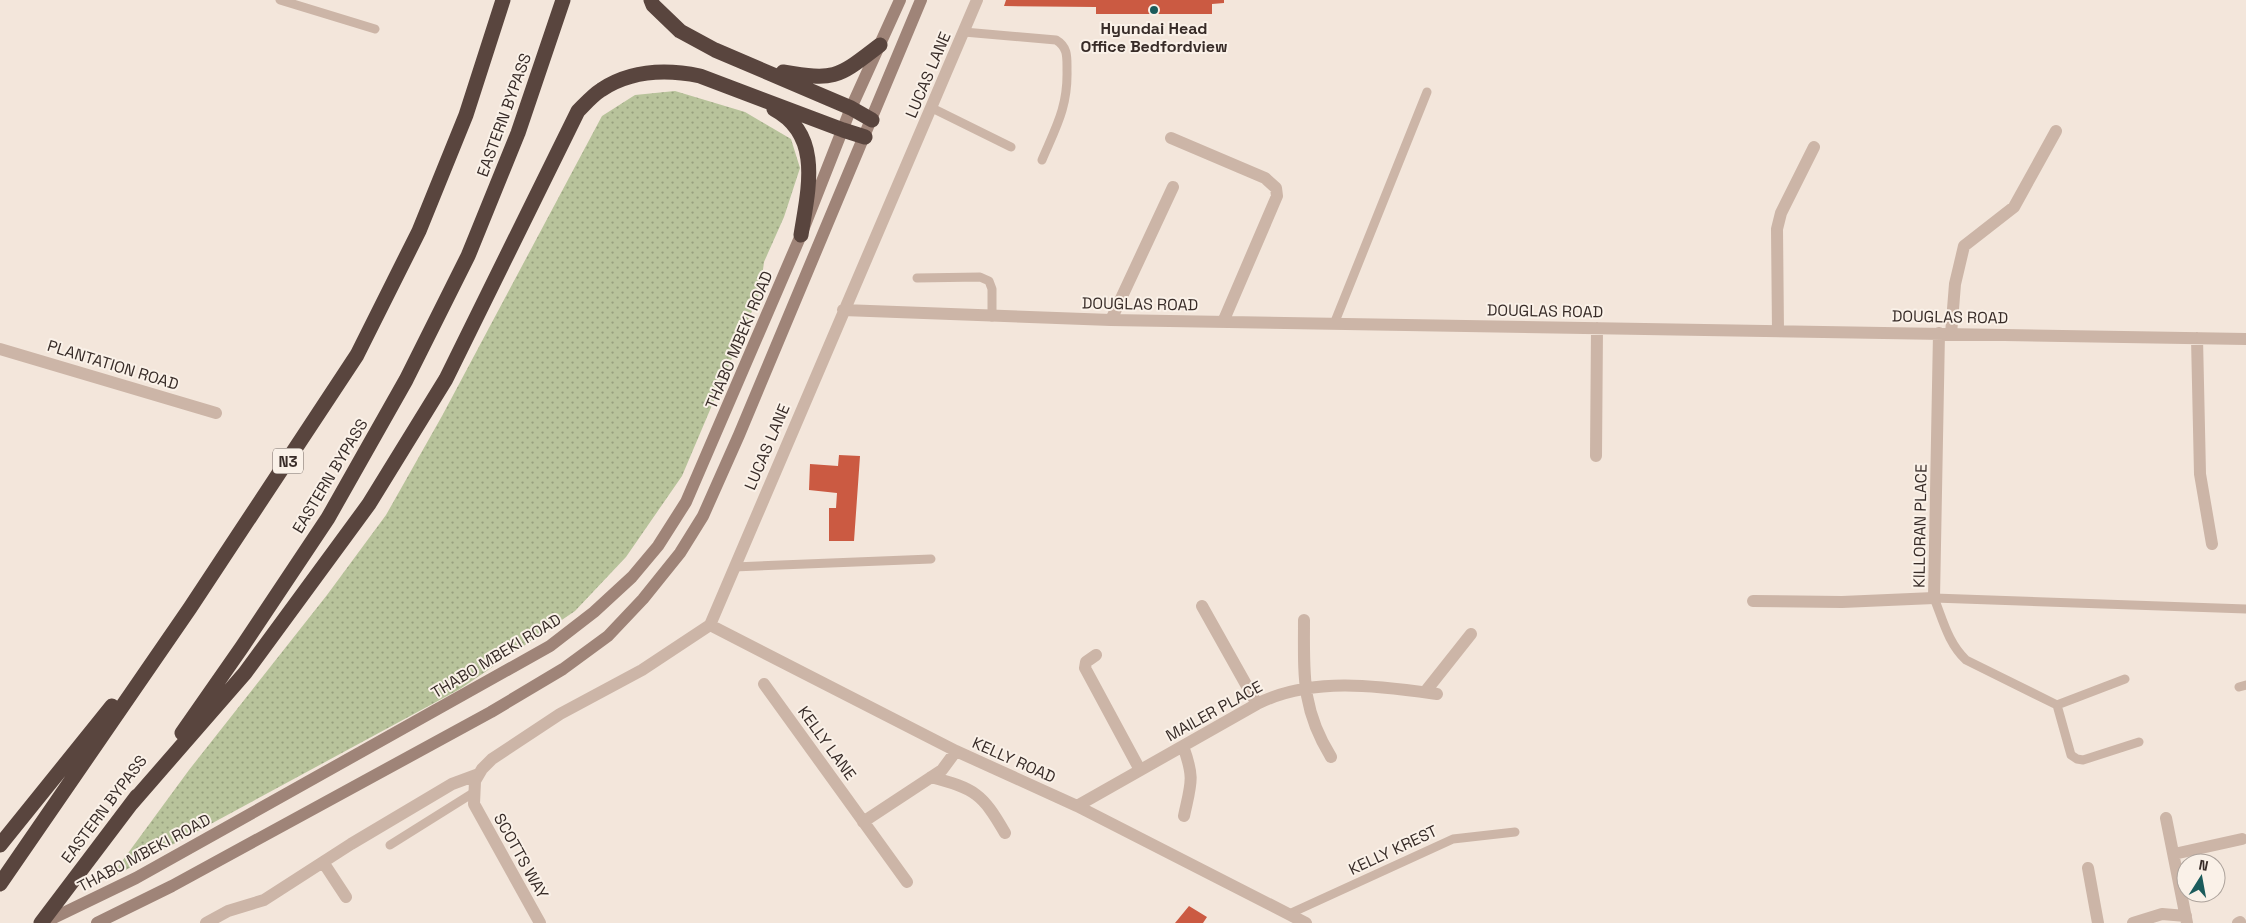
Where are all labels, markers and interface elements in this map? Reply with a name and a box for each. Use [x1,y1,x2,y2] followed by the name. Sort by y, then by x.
[1148,4,1160,16] marker: Hyundai Head Office Bedfordview
[1080,18,1228,57] place label: Hyundai Head Office Bedfordview
[900,29,956,121] street label: LUCAS LANE
[472,50,536,180] street label: EASTERN BYPASS
[700,268,778,412] street label: THABO MBEKI ROAD
[1082,292,1198,316] street label: DOUGLAS ROAD
[1487,299,1603,323] street label: DOUGLAS ROAD
[1892,305,2008,329] street label: DOUGLAS ROAD
[45,335,181,395] street label: PLANTATION ROAD
[739,401,795,493] street label: LUCAS LANE
[288,415,373,537] street label: EASTERN BYPASS
[273,448,303,474] road number: N3
[1908,464,1932,588] street label: KILLORAN PLACE
[427,609,565,703] street label: THABO MBEKI ROAD
[1162,676,1266,746] street label: MAILER PLACE
[793,702,861,784] street label: KELLY LANE
[969,732,1059,788] street label: KELLY ROAD
[56,751,152,867] street label: EASTERN BYPASS
[74,809,214,897] street label: THABO MBEKI ROAD
[489,809,553,903] street label: SCOTTS WAY
[1345,820,1441,880] street label: KELLY KREST
[2176,853,2226,903] north arrow
[2197,856,2210,875] text: N

